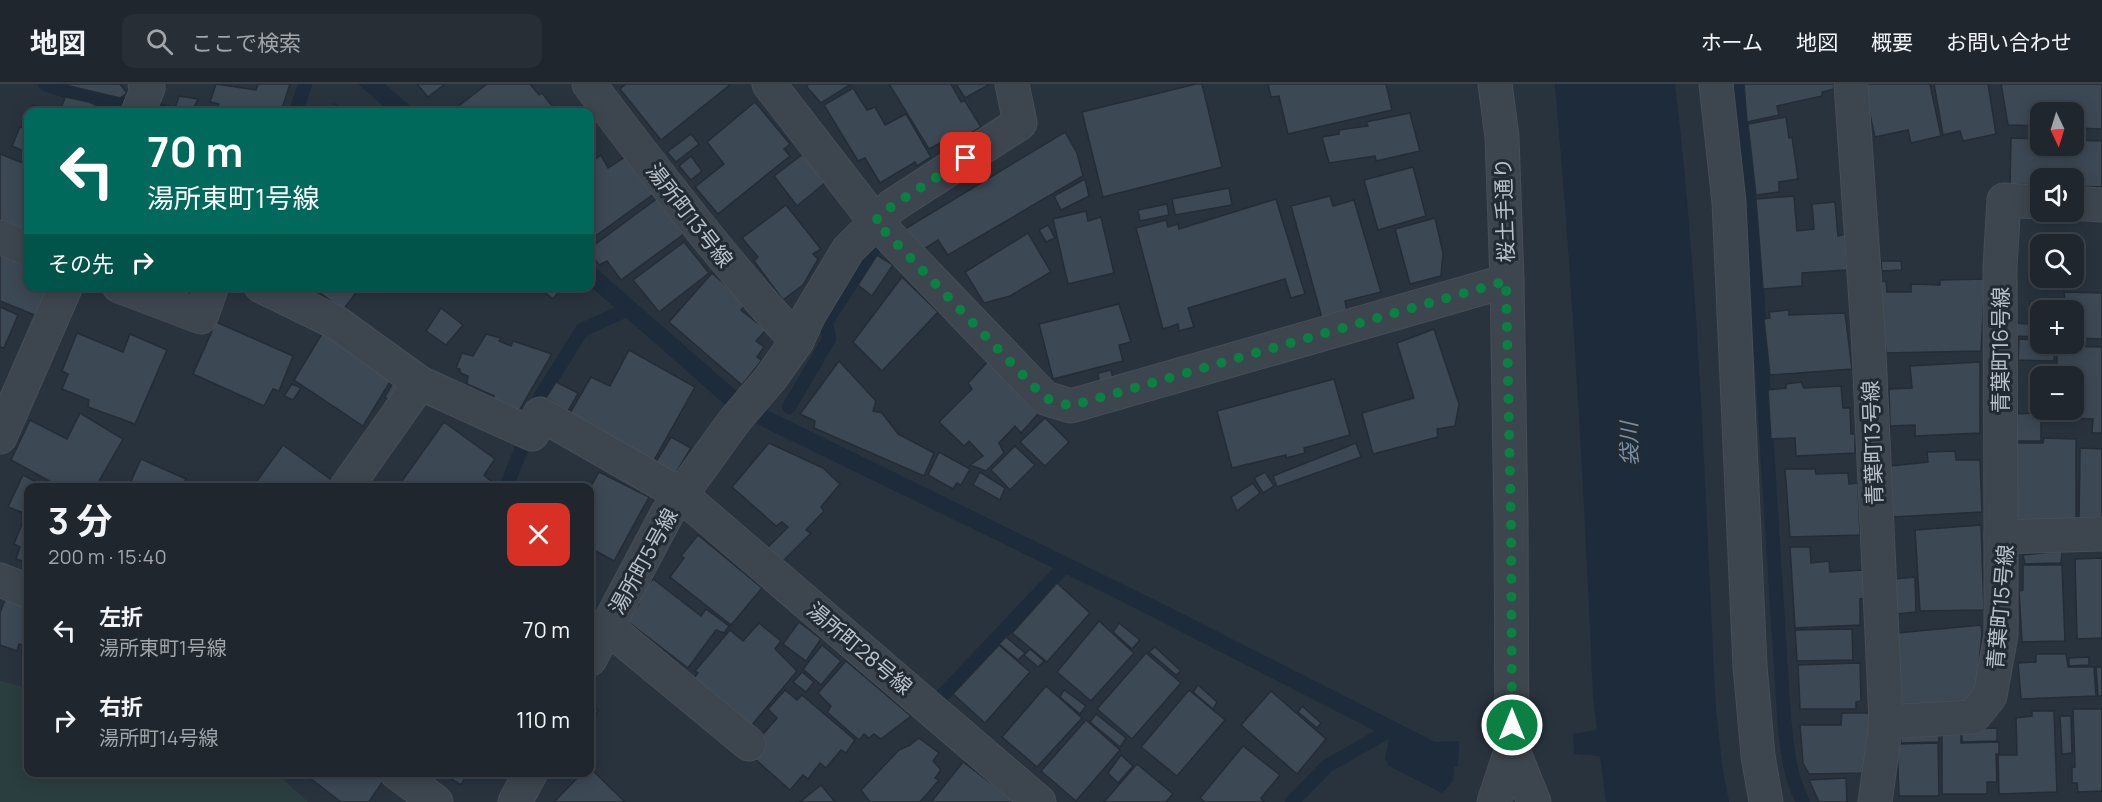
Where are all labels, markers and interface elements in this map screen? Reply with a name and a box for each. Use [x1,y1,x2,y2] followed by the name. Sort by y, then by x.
[122,14,542,68] search box
[30,23,86,61] text: 地図
[143,25,176,58] icon: search
[191,28,301,58] text: ここで検索
[1701,28,1763,56] text: ホーム
[1796,28,1838,56] text: 地図
[1871,28,1913,56] text: 概要
[1946,28,2072,56] text: お問い合わせ
[2030,102,2084,156] north arrow
[2030,102,2084,420] map controls
[147,122,243,180] text: 70 m
[48,132,126,210] icon: left
[940,132,991,183] pin
[949,141,982,174] icon: arrive
[641,157,739,273] street label: 湯所町13号線
[1488,157,1520,263] street label: 桜土手通り
[2030,168,2084,222] button: sound
[147,179,320,216] text: 湯所東町1号線
[2030,234,2084,288] button: search
[126,246,159,279] icon: right
[48,249,114,279] text: その先
[1986,287,2014,413] street label: 青葉町16号線
[2030,300,2084,354] button: +
[2030,366,2084,420] button: −
[1856,380,1888,506] street label: 青葉町13号線
[1614,420,1644,466] water label: 袋川
[48,496,112,545] text: 3 分
[507,503,570,566] button: close
[602,503,684,619] street label: 湯所町5号線
[48,543,167,570] text: 200 m · 15:40
[1981,543,2019,671] street label: 青葉町15号線
[802,596,918,700] street label: 湯所町28号線
[99,602,143,632] text: 左折
[48,614,81,647] icon: left
[522,615,570,645] text: 70 m
[99,634,227,661] text: 湯所東町1号線
[99,692,143,722] text: 右折
[1480,693,1544,757] position arrow
[48,704,81,737] icon: right
[516,705,570,735] text: 110 m
[99,724,219,751] text: 湯所町14号線

